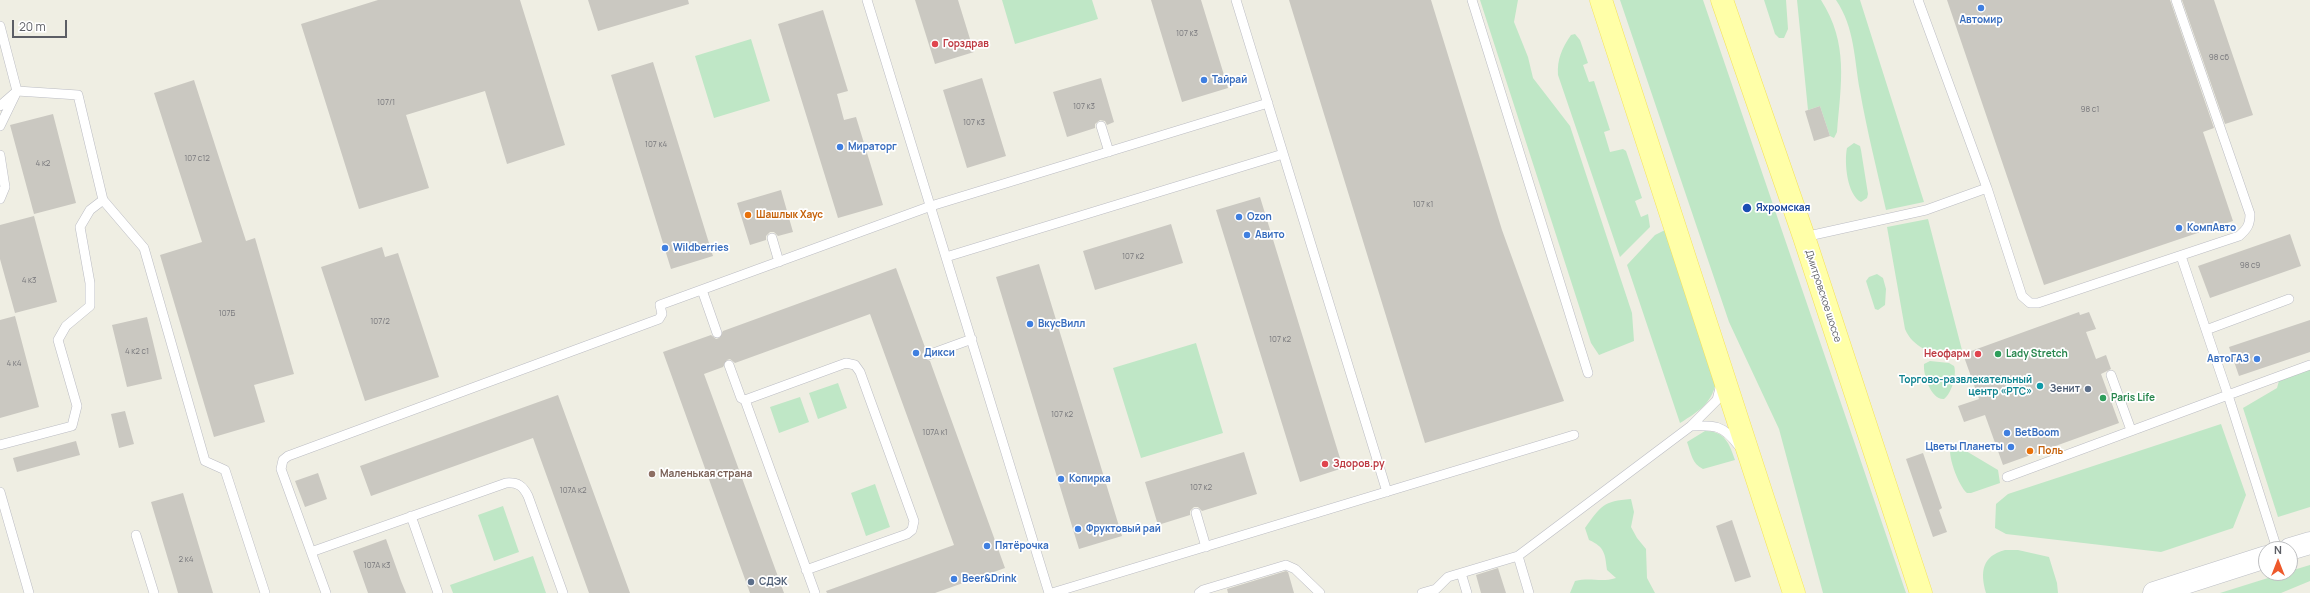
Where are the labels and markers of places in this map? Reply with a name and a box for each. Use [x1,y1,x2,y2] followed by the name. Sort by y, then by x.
[1976,3,1986,13] marker: Автомир
[1959,14,2003,26] place label: Автомир
[943,38,989,50] place label: Горздрав
[930,39,940,49] marker: Горздрав
[1212,74,1247,86] place label: Тайрай
[1199,75,1209,85] marker: Тайрай
[848,141,897,153] place label: Мираторг
[835,142,845,152] marker: Мираторг
[1741,202,1753,214] marker: Яхромская
[1756,202,1810,214] place label: Яхромская
[756,209,823,221] place label: Шашлык Хаус
[743,210,753,220] marker: Шашлык Хаус
[1247,211,1272,223] place label: Ozon
[1234,212,1244,222] marker: Ozon
[2187,222,2236,234] place label: КомпАвто
[2174,223,2184,233] marker: КомпАвто
[1255,229,1285,241] place label: Авито
[1242,230,1252,240] marker: Авито
[673,242,729,254] place label: Wildberries
[660,243,670,253] marker: Wildberries
[1038,318,1085,330] place label: ВкусВилл
[1025,319,1035,329] marker: ВкусВилл
[924,347,955,359] place label: Дикси
[911,348,921,358] marker: Дикси
[1924,348,1970,360] place label: Неофарм
[2006,348,2068,360] place label: Lady Stretch
[1973,349,1983,359] marker: Неофарм
[1993,349,2003,359] marker: Lady Stretch
[2207,353,2249,365] place label: АвтоГАЗ
[2252,354,2262,364] marker: АвтоГАЗ
[1899,374,2032,398] place label: Торгово-развлекательный центр «РТС»
[2035,381,2045,391] marker: Торгово-развлекательный центр «РТС»
[2050,383,2080,395] place label: Зенит
[2083,384,2093,394] marker: Зенит
[2111,392,2155,404] place label: Paris Life
[2098,393,2108,403] marker: Paris Life
[2015,427,2059,439] place label: BetBoom
[2002,428,2012,438] marker: BetBoom
[1926,441,2003,453] place label: Цветы Планеты
[2006,442,2016,452] marker: Цветы Планеты
[2038,445,2063,457] place label: Поль
[2025,446,2035,456] marker: Поль
[1333,458,1385,470] place label: Здоров.ру
[1320,459,1330,469] marker: Здоров.ру
[660,468,752,480] place label: Маленькая страна
[647,469,657,479] marker: Маленькая страна
[1069,473,1111,485] place label: Копирка
[1056,474,1066,484] marker: Копирка
[1086,523,1161,535] place label: Фруктовый рай
[1073,524,1083,534] marker: Фруктовый рай
[995,540,1049,552] place label: Пятёрочка
[982,541,992,551] marker: Пятёрочка
[962,573,1016,585] place label: Beer&Drink
[949,574,959,584] marker: Beer&Drink
[759,576,787,588] place label: СДЭК
[746,577,756,587] marker: СДЭК

